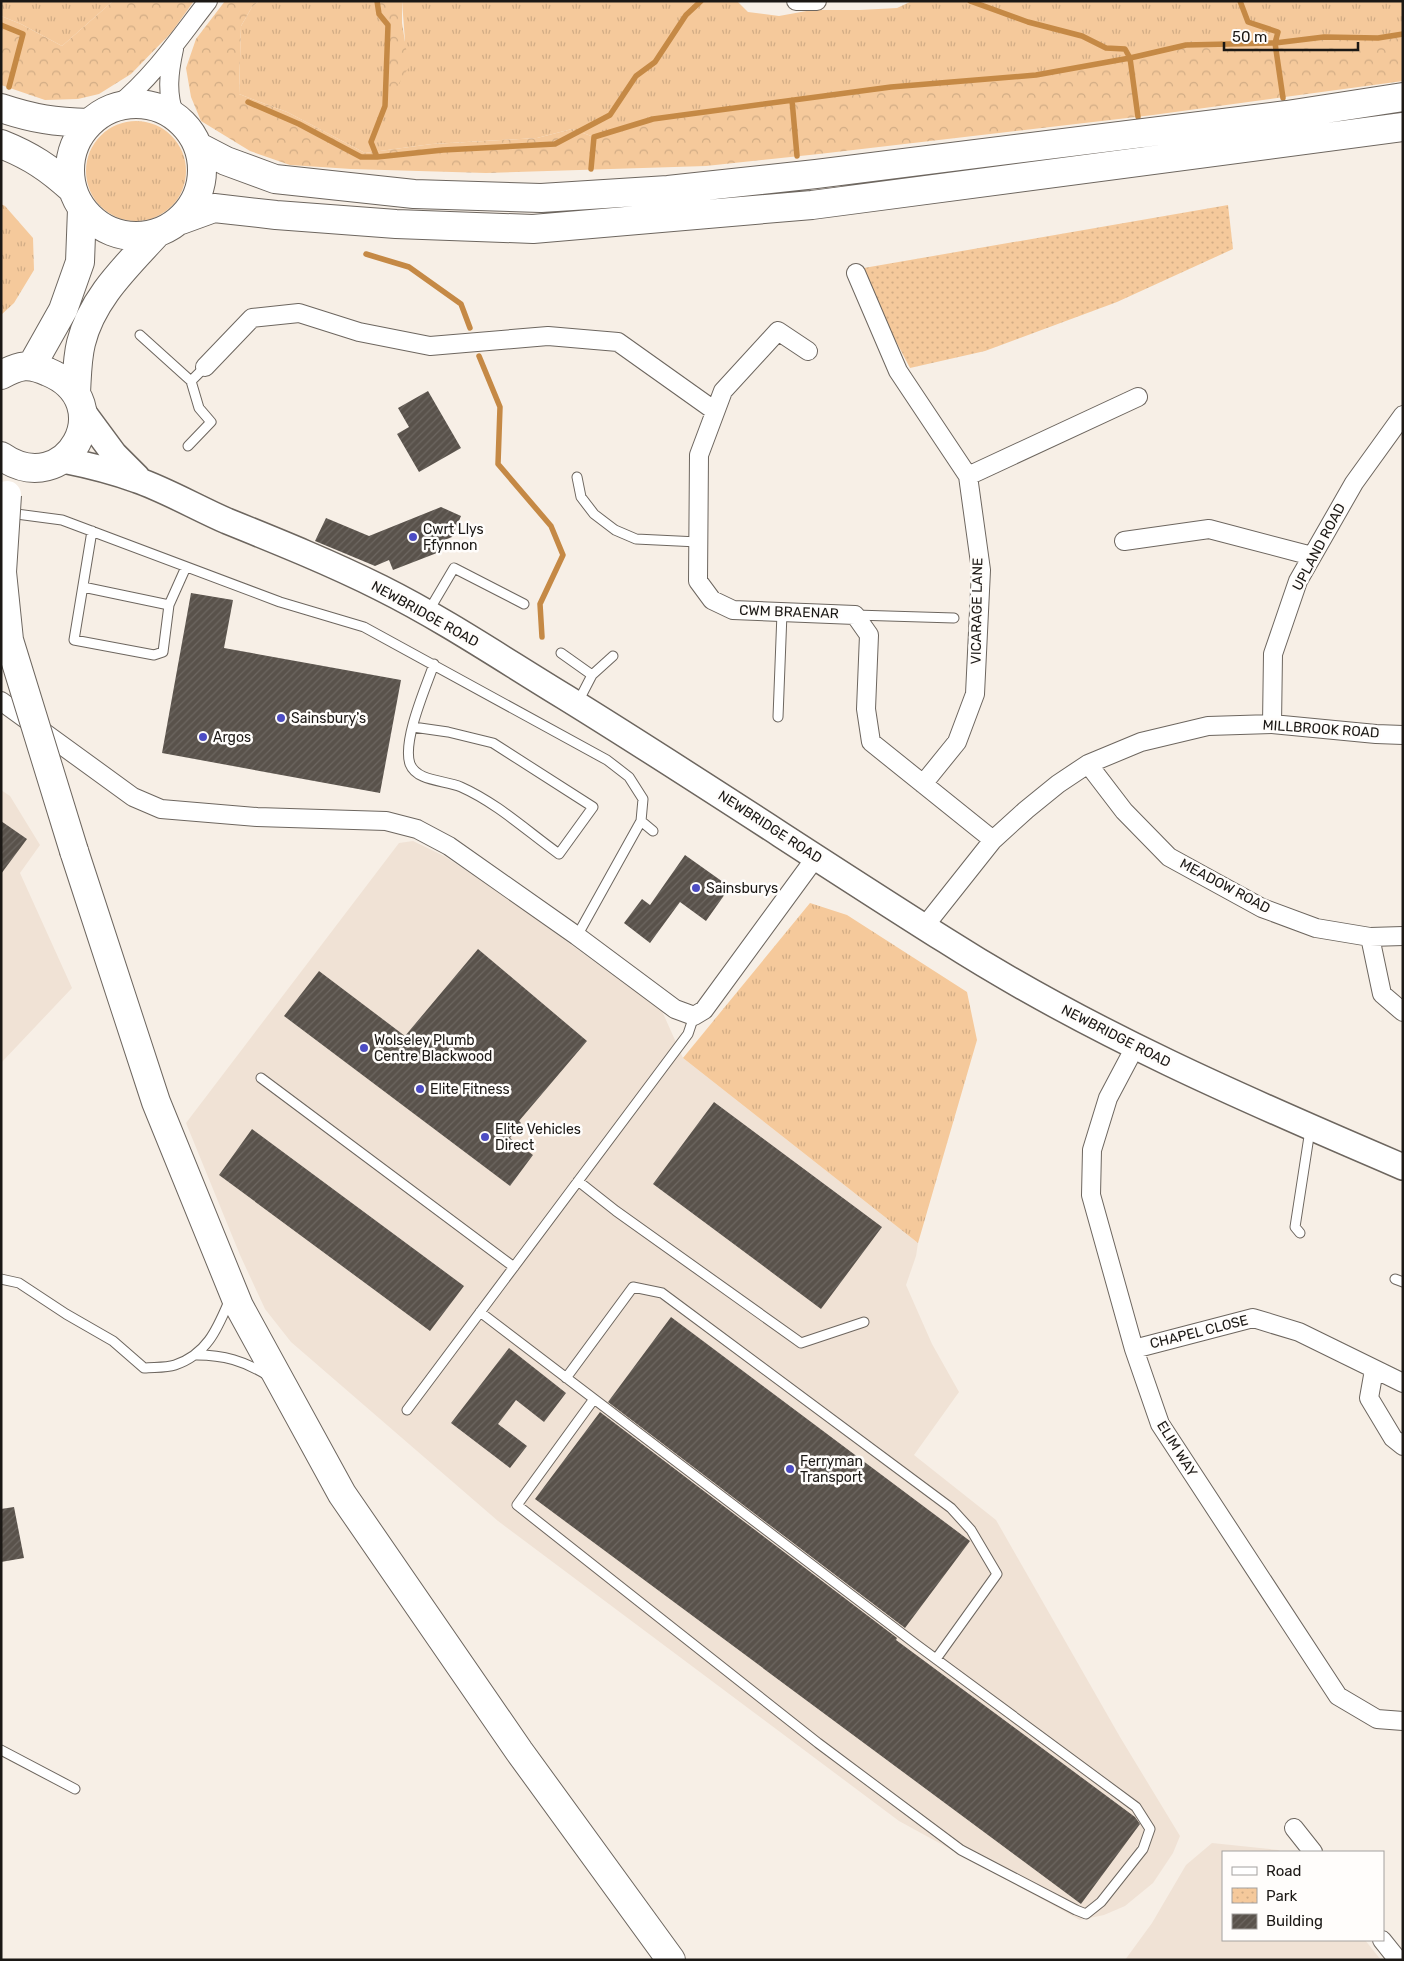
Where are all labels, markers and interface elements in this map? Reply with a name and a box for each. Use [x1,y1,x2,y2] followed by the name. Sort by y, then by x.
[1224,20,1358,52] scale bar
[1232,28,1267,46] text: 50 m
[1289,500,1349,594] street label: UPLAND ROAD
[423,521,484,554] place label: Cwrt Llys Ffynnon
[407,531,419,543] marker: Cwrt Llys Ffynnon
[968,557,986,665] street label: VICARAGE LANE
[368,577,482,651] street label: NEWBRIDGE ROAD
[739,602,839,622] street label: CWM BRAENAR
[291,710,366,727] place label: Sainsbury's
[275,712,287,724] marker: Sainsbury's
[1262,716,1380,742] street label: MILLBROOK ROAD
[213,729,251,746] place label: Argos
[197,731,209,743] marker: Argos
[715,787,825,867] street label: NEWBRIDGE ROAD
[1177,855,1273,917] street label: MEADOW ROAD
[706,880,778,897] place label: Sainsburys
[690,882,702,894] marker: Sainsburys
[1059,1001,1173,1071] street label: NEWBRIDGE ROAD
[374,1032,492,1065] place label: Wolseley Plumb Centre Blackwood
[358,1042,370,1054] marker: Wolseley Plumb Centre Blackwood
[430,1081,510,1098] place label: Elite Fitness
[414,1083,426,1095] marker: Elite Fitness
[495,1121,581,1154] place label: Elite Vehicles Direct
[479,1131,491,1143] marker: Elite Vehicles Direct
[1148,1312,1250,1352] street label: CHAPEL CLOSE
[1153,1418,1201,1480] street label: ELIM WAY
[800,1453,863,1486] place label: Ferryman Transport
[784,1463,796,1475] marker: Ferryman Transport
[1222,1851,1384,1941] legend
[1266,1862,1302,1880] text: Road
[1266,1887,1297,1905] text: Park
[1266,1912,1323,1930] text: Building

